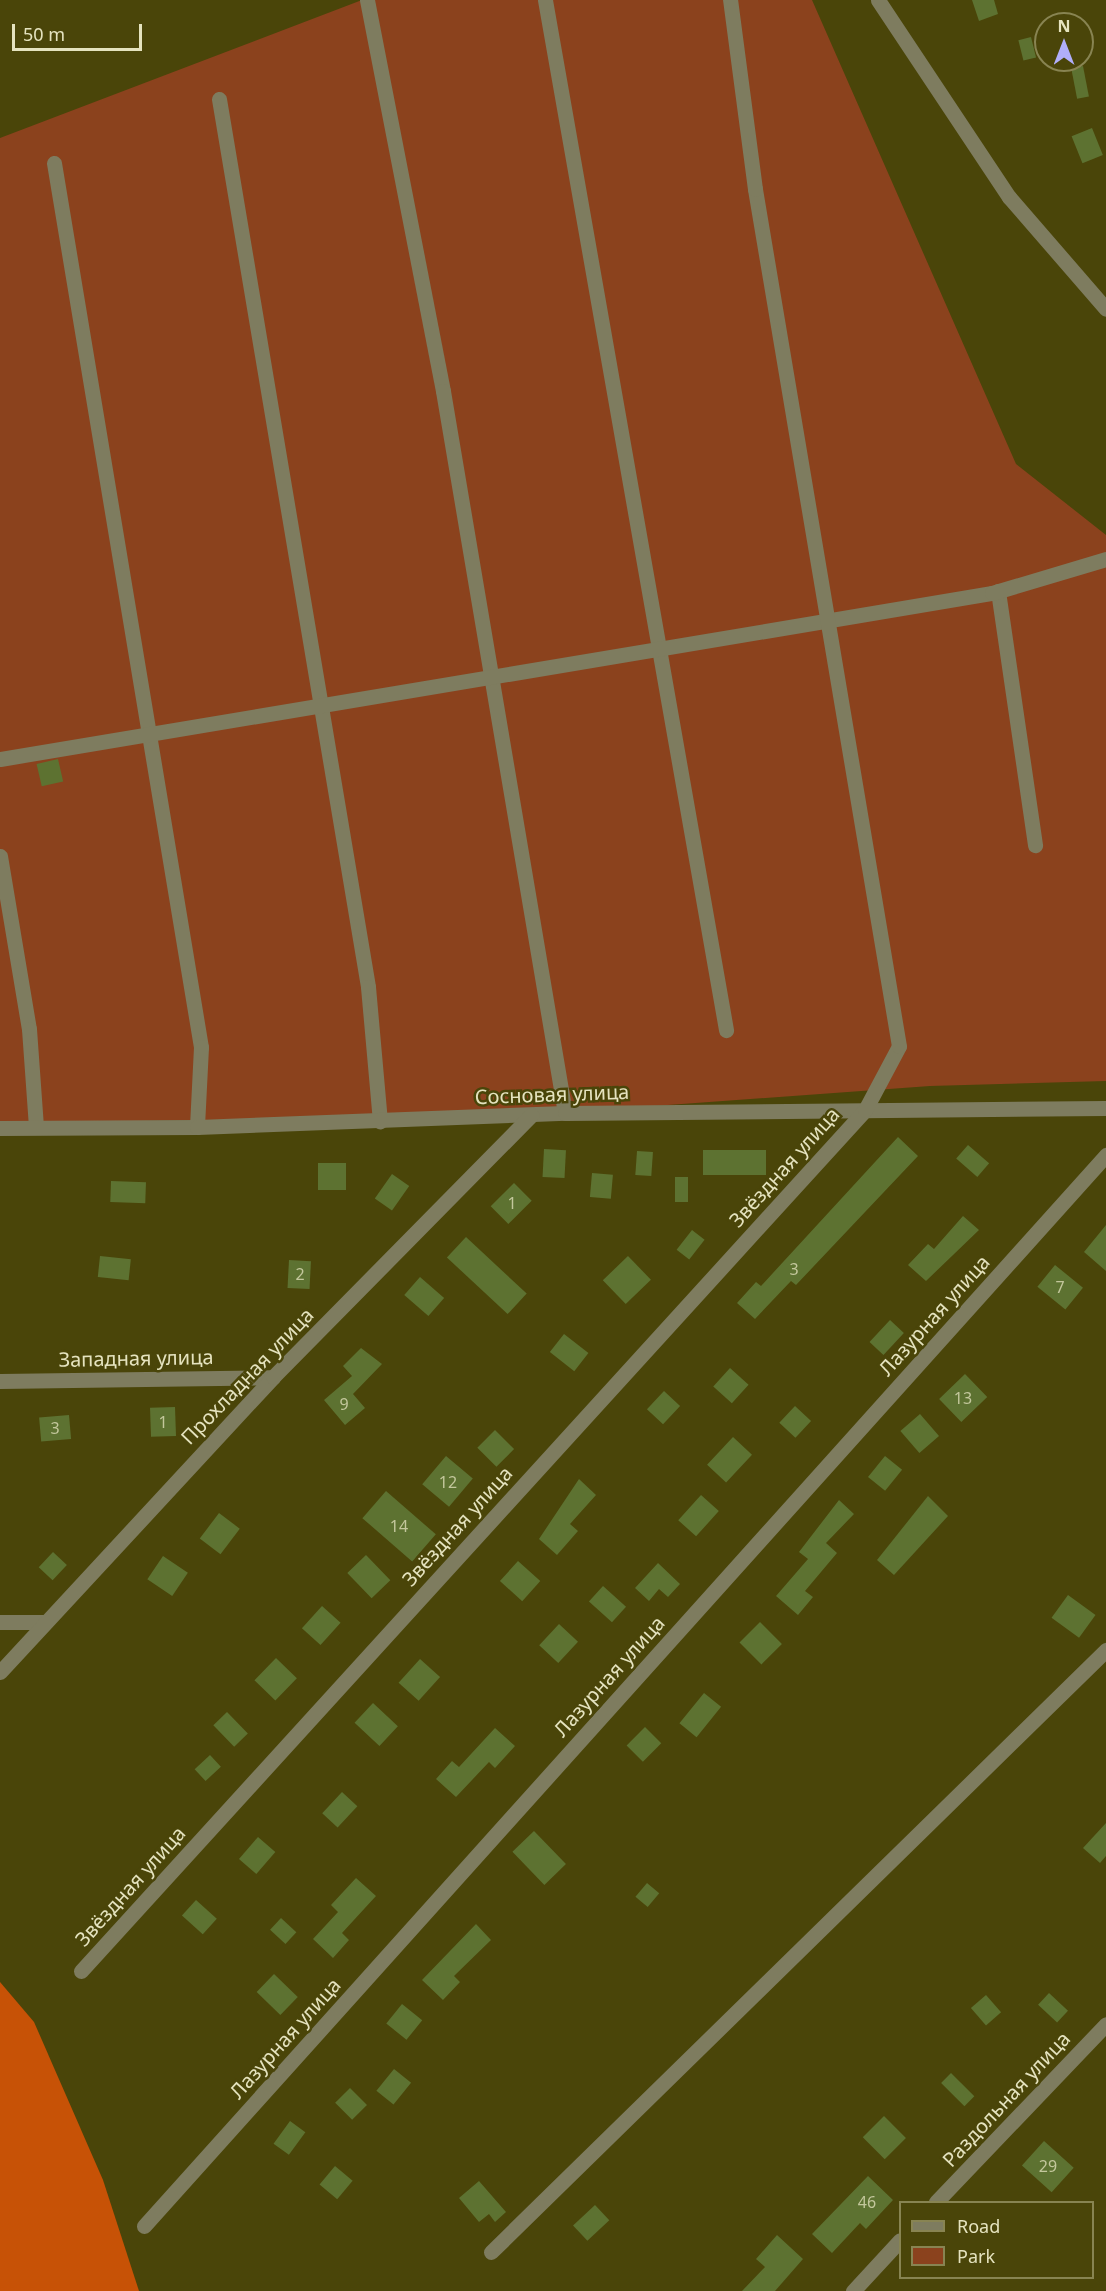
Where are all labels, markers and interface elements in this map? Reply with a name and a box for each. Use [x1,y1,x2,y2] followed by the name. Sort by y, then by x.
[15,12,146,50] scale bar
[1034,12,1094,72] north arrow
[1057,15,1071,37] text: N
[23,22,65,46] text: 50 m
[474,1079,630,1109] street label: Сосновая улица
[724,1102,844,1232] street label: Звёздная улица
[507,1193,517,1213] house number: 1
[874,1250,994,1380] street label: Лазурная улица
[789,1259,799,1279] house number: 3
[295,1264,305,1284] house number: 2
[1055,1277,1065,1297] house number: 7
[176,1303,318,1449] street label: Прохладная улица
[58,1345,214,1371] street label: Западная улица
[954,1388,972,1408] house number: 13
[339,1394,349,1414] house number: 9
[158,1412,168,1432] house number: 1
[50,1418,60,1438] house number: 3
[397,1461,517,1591] street label: Звёздная улица
[439,1472,457,1492] house number: 12
[390,1516,408,1536] house number: 14
[549,1611,669,1741] street label: Лазурная улица
[70,1821,190,1951] street label: Звёздная улица
[225,1973,345,2103] street label: Лазурная улица
[937,2026,1075,2172] street label: Раздольная улица
[1039,2156,1057,2176] house number: 29
[858,2192,876,2212] house number: 46
[899,2201,1094,2279] legend
[957,2214,1000,2238] text: Road
[957,2244,995,2268] text: Park

